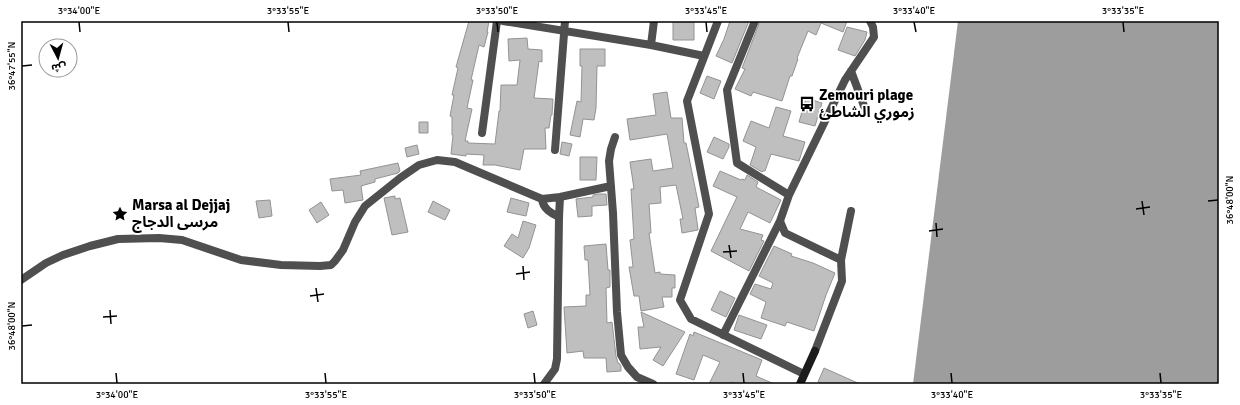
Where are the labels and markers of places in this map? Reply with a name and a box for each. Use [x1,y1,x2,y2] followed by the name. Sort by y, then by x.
[819,86,915,123] place label: Zemouri plage زموري الشاطئ
[798,95,816,113] bus stop icon: Zemouri plage زموري الشاطئ
[132,196,230,233] place label: Marsa al Dejjaj مرسى الدجاج
[111,205,129,223] place icon: Marsa al Dejjaj مرسى الدجاج

